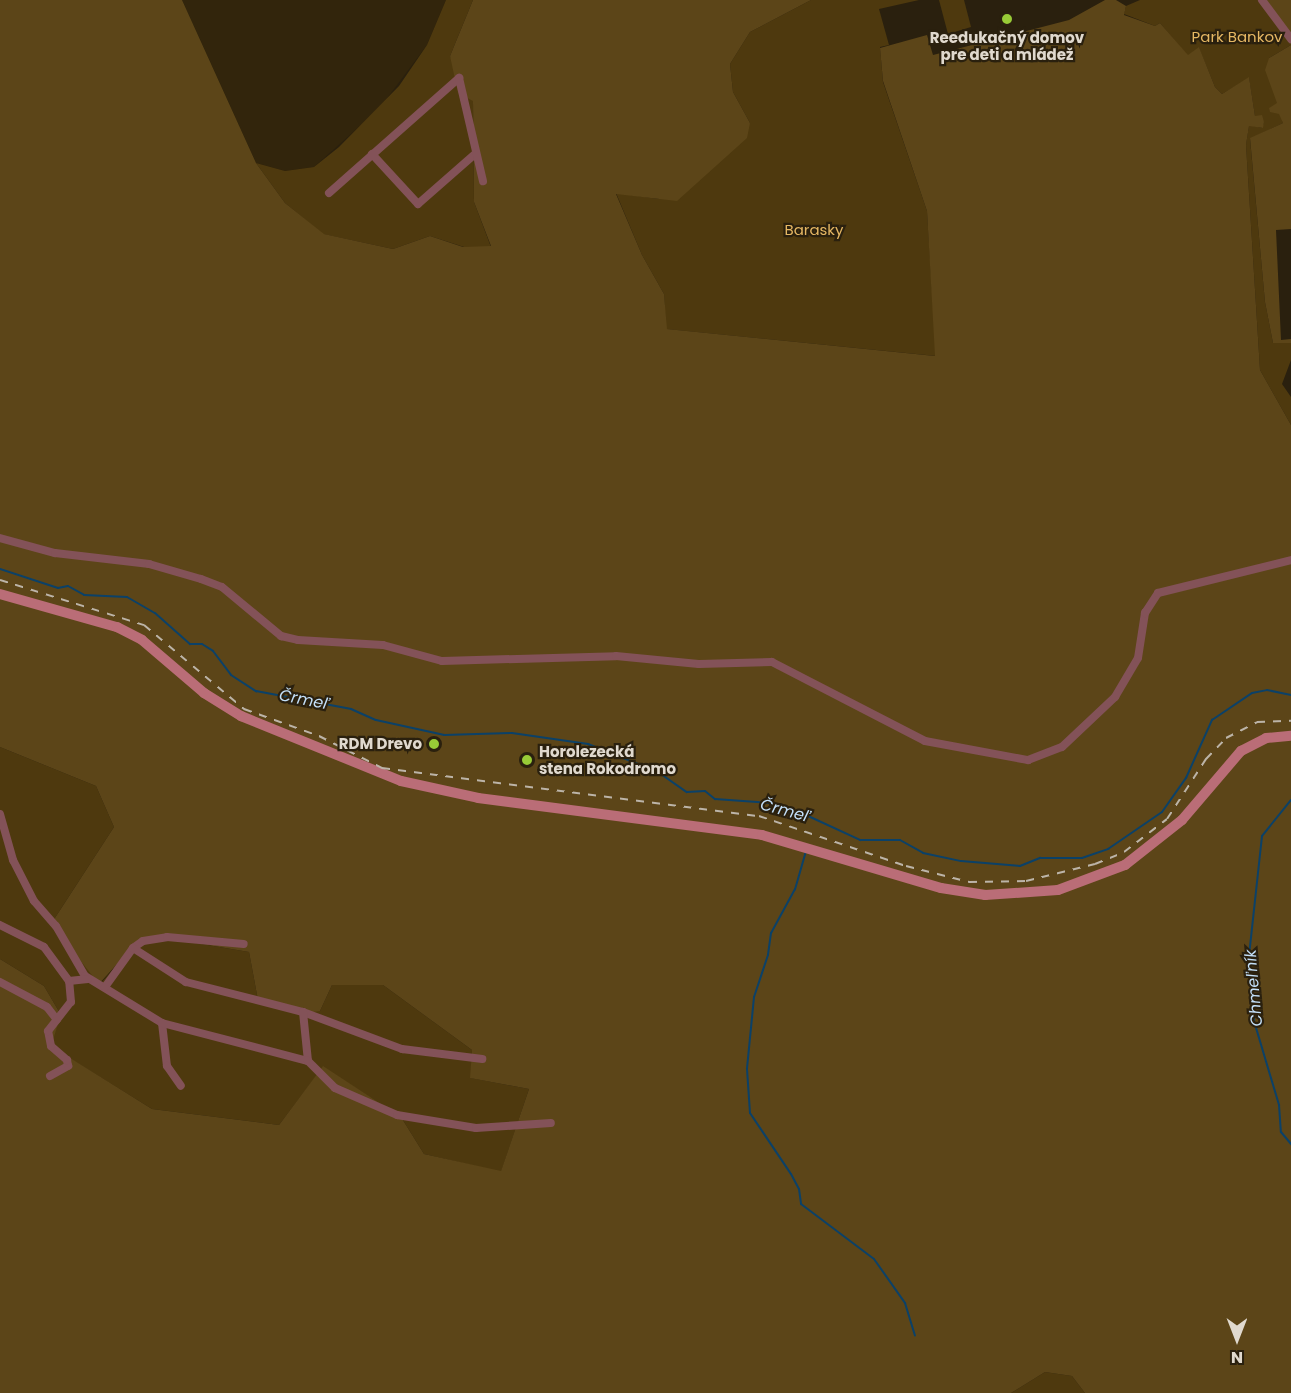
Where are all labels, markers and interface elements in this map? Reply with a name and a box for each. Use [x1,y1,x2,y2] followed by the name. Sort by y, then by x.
[1000,12,1014,26] marker: Reedukačný domov pre deti a mládež
[930,28,1084,63] place label: Reedukačný domov pre deti a mládež
[1192,28,1282,46] park label: Park Bankov
[784,221,844,239] park label: Barasky
[277,686,331,714] water label: Črmeľ
[339,735,422,753] place label: RDM Drevo
[427,737,441,751] marker: RDM Drevo
[539,742,676,777] place label: Horolezecká stena Rokodromo
[520,753,534,767] marker: Horolezecká stena Rokodromo
[758,795,812,827] water label: Črmeľ
[1241,949,1267,1027] water label: Chmeľník
[1207,1309,1267,1369] north arrow
[1231,1346,1243,1369] text: N

